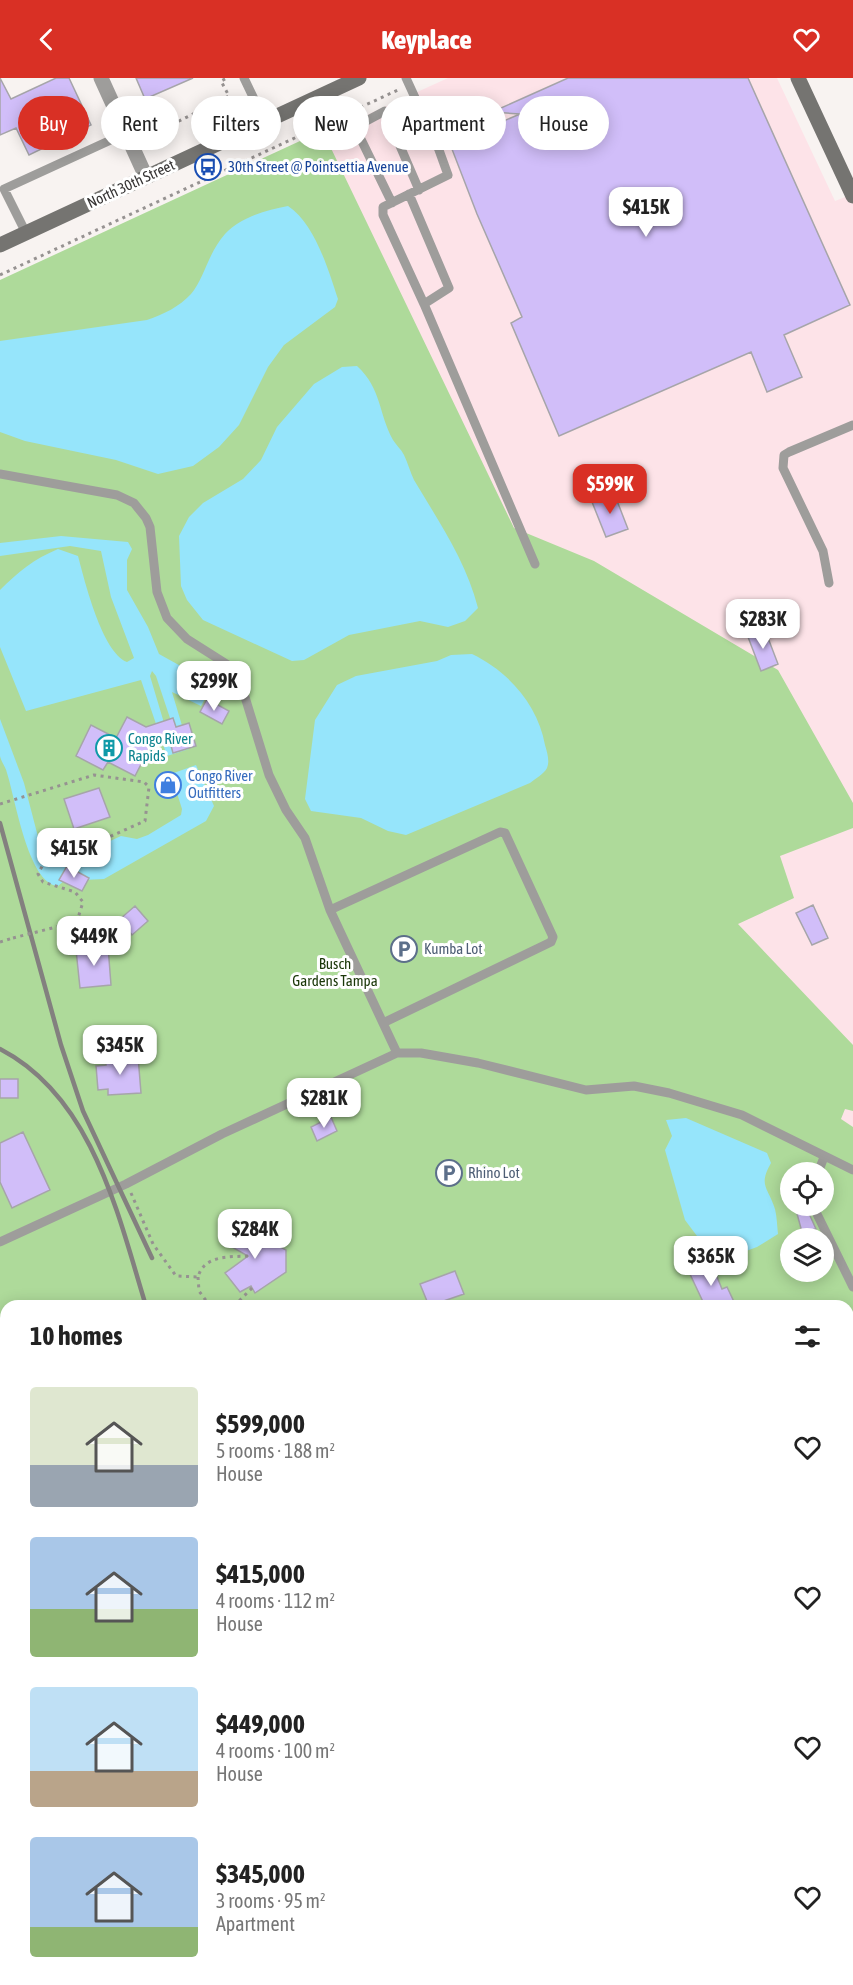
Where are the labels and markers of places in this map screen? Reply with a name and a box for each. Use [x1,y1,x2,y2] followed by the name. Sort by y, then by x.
[193,152,223,182] bus stop icon: 30th Street @ Pointsettia Avenue
[228,158,409,175] place label: 30th Street @ Pointsettia Avenue
[604,187,688,238] pin: $415K
[568,464,652,515] pin: $599K
[721,599,805,650] pin: $283K
[172,661,256,712] pin: $299K
[128,730,193,764] place label: Congo River Rapids
[94,733,124,763] building icon: Congo River Rapids
[188,767,253,801] place label: Congo River Outfitters
[153,770,183,800] shop icon: Congo River Outfitters
[32,828,116,879] pin: $415K
[52,916,136,967] pin: $449K
[389,934,419,964] parking icon: Kumba Lot
[424,940,483,957] place label: Kumba Lot
[78,1025,162,1076] pin: $345K
[282,1078,366,1129] pin: $281K
[434,1158,464,1188] parking icon: Rhino Lot
[468,1164,520,1181] place label: Rhino Lot
[213,1209,297,1260] pin: $284K
[669,1236,753,1287] pin: $365K

